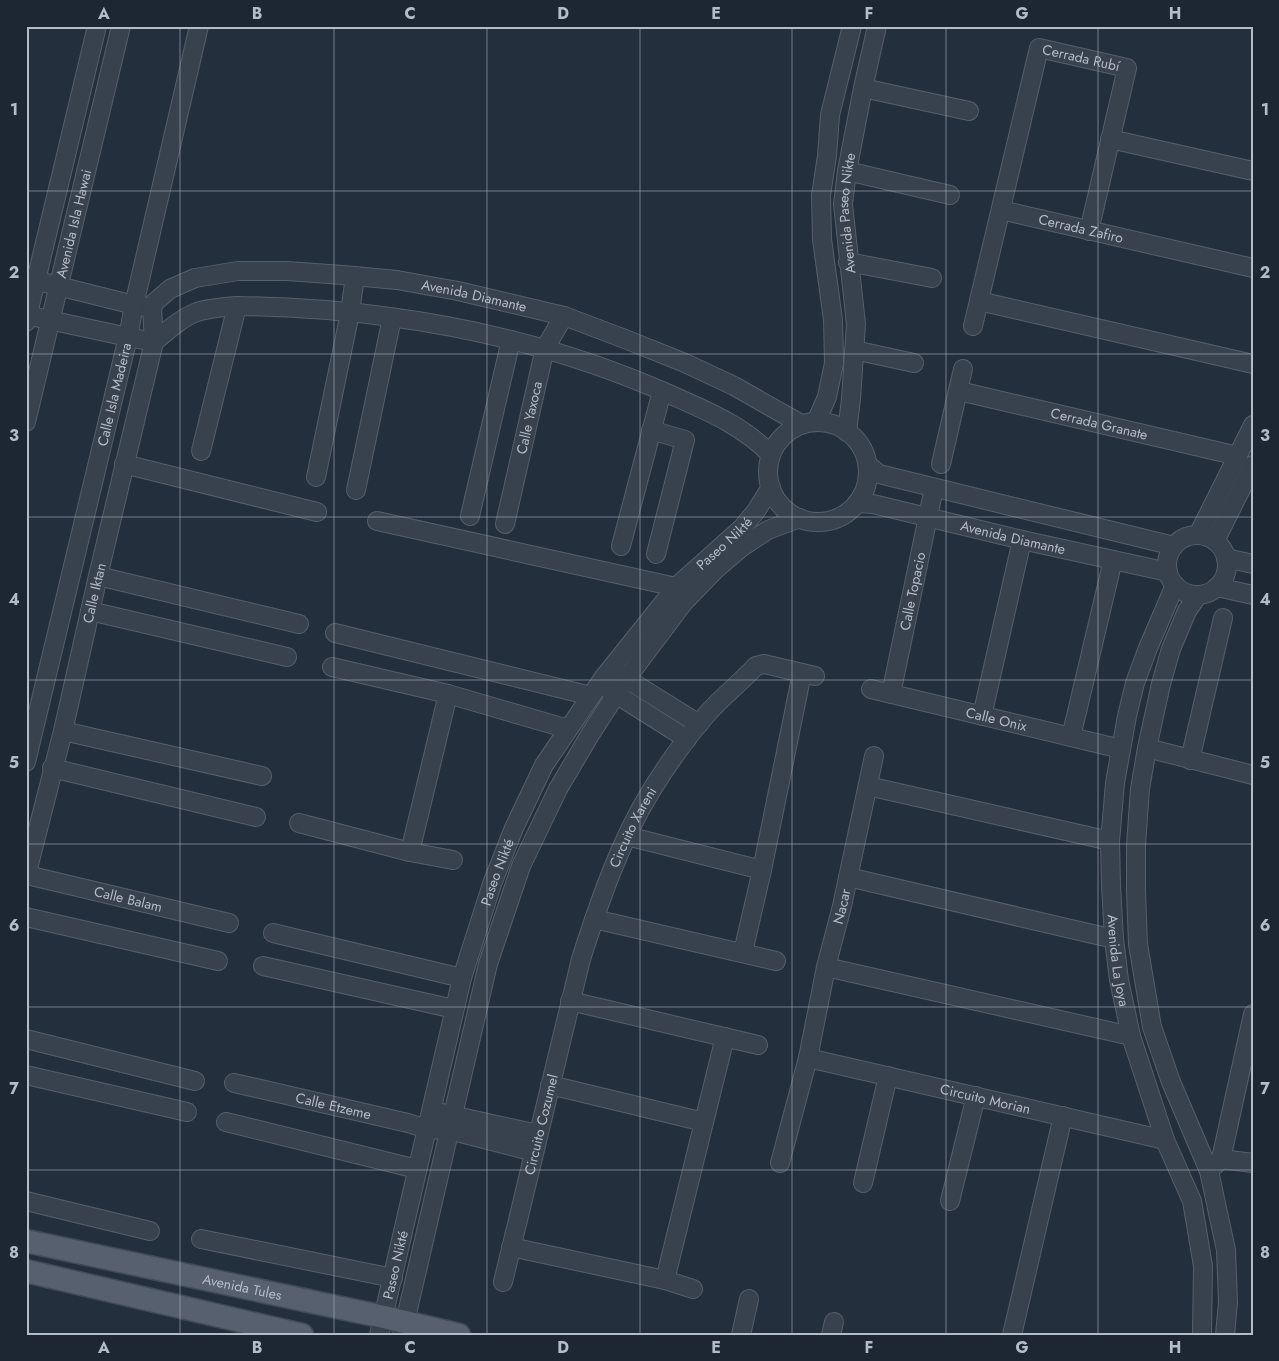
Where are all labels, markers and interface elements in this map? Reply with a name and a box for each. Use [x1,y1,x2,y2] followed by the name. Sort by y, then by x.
[97,2,110,25] text: A
[252,2,262,25] text: B
[404,2,416,25] text: C
[557,2,569,25] text: D
[711,2,721,25] text: E
[865,2,873,25] text: F
[1015,2,1029,25] text: G
[1169,2,1181,25] text: H
[1041,39,1123,76] street label: Cerrada Rubí
[10,98,18,121] text: 1
[1261,98,1269,121] text: 1
[833,151,860,275] street label: Avenida Paseo Nikte
[51,167,96,280] street label: Avenida Isla Hawai
[1037,209,1126,248] street label: Cerrada Zafiro
[9,261,19,284] text: 2
[1260,261,1270,284] text: 2
[420,275,529,317] street label: Avenida Diamante
[92,341,136,448] street label: Calle Isla Madeira
[511,379,547,456] street label: Calle Yaxoca
[1049,403,1150,445] street label: Cerrada Granate
[9,424,19,447] text: 3
[1260,424,1270,447] text: 3
[692,513,757,574] street label: Paseo Nikté
[959,516,1067,559] street label: Avenida Diamante
[895,550,930,632] street label: Calle Topacio
[78,561,111,625] street label: Calle Iktan
[8,588,20,611] text: 4
[1259,588,1271,611] text: 4
[964,702,1029,736] street label: Calle Onix
[9,751,19,774] text: 5
[1260,751,1270,774] text: 5
[604,783,661,871] street label: Circuito Xareni
[476,836,519,908] street label: Paseo Nikté
[92,881,164,917] street label: Calle Balam
[828,887,855,926] street label: Nacar
[9,914,19,937] text: 6
[1103,914,1134,1008] street label: Avenida La Joya
[1260,914,1270,937] text: 6
[519,1072,563,1177] street label: Circuito Cozumel
[9,1077,19,1100] text: 7
[1260,1077,1270,1100] text: 7
[938,1079,1033,1119] street label: Circuito Morian
[294,1087,373,1124] street label: Calle Etzeme
[378,1229,413,1301] street label: Paseo Nikté
[9,1241,19,1264] text: 8
[1260,1241,1270,1264] text: 8
[201,1269,284,1305] street label: Avenida Tules
[97,1336,110,1359] text: A
[252,1336,262,1359] text: B
[404,1336,416,1359] text: C
[557,1336,569,1359] text: D
[711,1336,721,1359] text: E
[865,1336,873,1359] text: F
[1015,1336,1029,1359] text: G
[1169,1336,1181,1359] text: H

